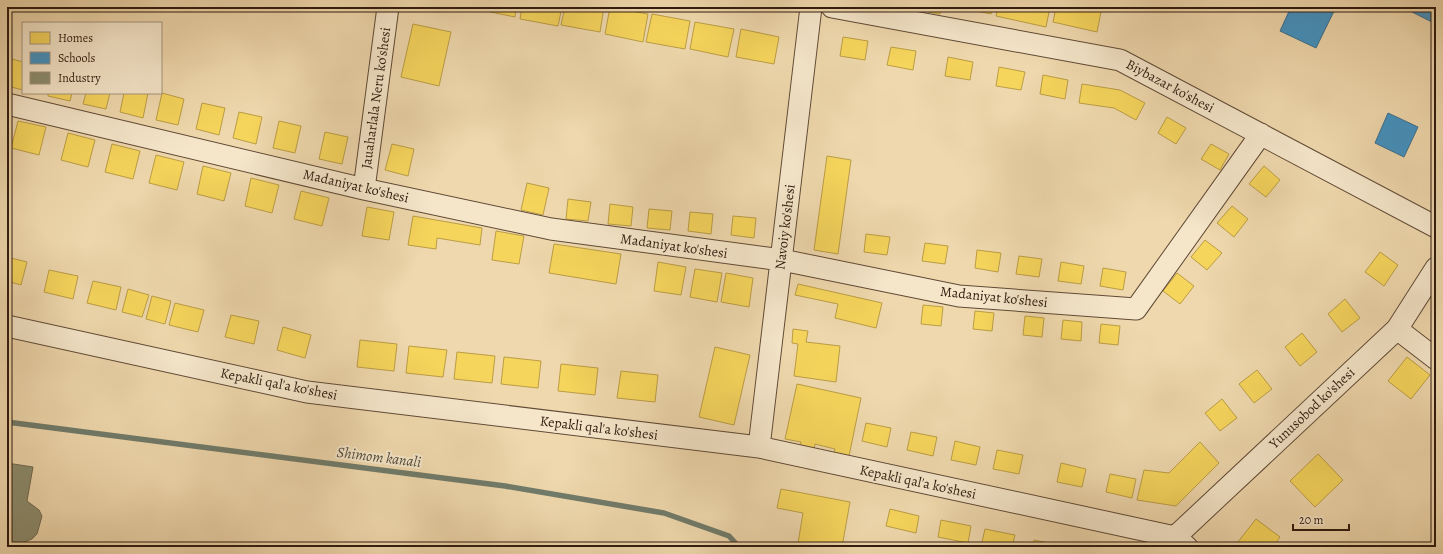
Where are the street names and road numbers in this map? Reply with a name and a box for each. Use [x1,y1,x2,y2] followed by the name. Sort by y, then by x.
[357,26,395,170] street label: Jauaharlala Neru ko'shesi
[1123,55,1217,117] street label: Biybazar ko'shesi
[301,165,411,207] street label: Madaniyat ko'shesi
[770,183,800,271] street label: Navoiy ko'shesi
[619,229,729,263] street label: Madaniyat ko'shesi
[939,282,1049,312] street label: Madaniyat ko'shesi
[219,363,339,405] street label: Kepakli qal'a ko'shesi
[1264,363,1359,454] street label: Yunusobod ko'shesi
[539,411,659,445] street label: Kepakli qal'a ko'shesi
[858,460,978,504] street label: Kepakli qal'a ko'shesi

